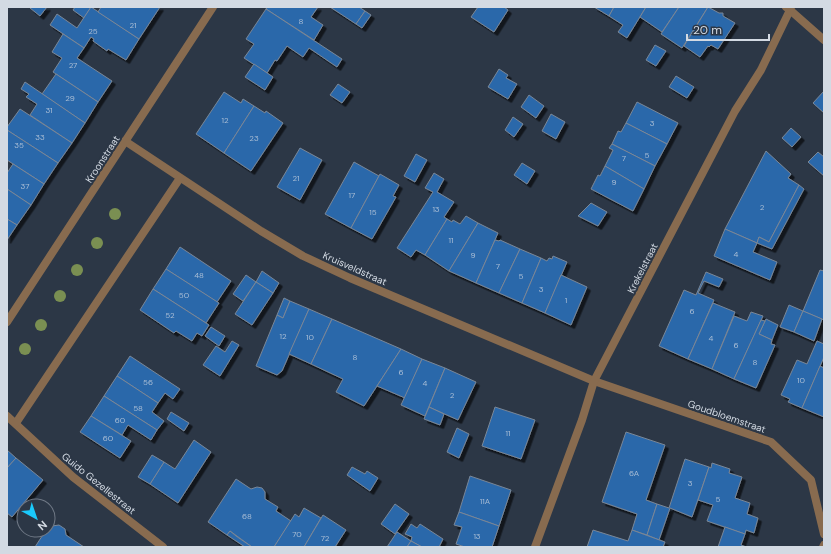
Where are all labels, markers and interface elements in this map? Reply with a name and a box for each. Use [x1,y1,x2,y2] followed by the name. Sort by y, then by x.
[299,16,304,26] house number: 8
[687,16,769,42] scale bar
[129,20,137,30] house number: 21
[693,22,722,38] text: 20 m
[88,26,98,36] house number: 25
[69,60,77,70] house number: 27
[65,93,75,103] house number: 29
[45,105,53,115] house number: 31
[221,115,229,125] house number: 12
[650,118,655,128] house number: 3
[35,132,45,142] house number: 33
[82,133,123,185] street label: Kroonstraat
[249,133,259,143] house number: 23
[14,140,24,150] house number: 35
[645,150,650,160] house number: 5
[622,153,626,163] house number: 7
[292,173,300,183] house number: 21
[611,177,617,187] house number: 9
[21,181,29,191] house number: 37
[349,190,355,200] house number: 17
[760,202,765,212] house number: 2
[432,204,440,214] house number: 13
[369,207,377,217] house number: 15
[449,235,454,245] house number: 11
[624,241,661,296] street label: Krekelstraat
[321,249,389,288] street label: Kruisveldstraat
[734,249,739,259] house number: 4
[470,250,476,260] house number: 9
[496,261,500,271] house number: 7
[194,270,204,280] house number: 48
[519,271,524,281] house number: 5
[539,284,544,294] house number: 3
[179,290,190,300] house number: 50
[565,295,567,305] house number: 1
[689,306,695,316] house number: 6
[165,310,175,320] house number: 52
[279,331,287,341] house number: 12
[306,332,315,342] house number: 10
[709,333,714,343] house number: 4
[733,340,739,350] house number: 6
[353,352,358,362] house number: 8
[753,357,758,367] house number: 8
[398,367,404,377] house number: 6
[797,375,806,385] house number: 10
[143,377,153,387] house number: 56
[423,378,428,388] house number: 4
[450,390,455,400] house number: 2
[686,397,768,436] street label: Goudbloemstraat
[133,403,143,413] house number: 58
[115,415,126,425] house number: 60
[506,428,511,438] house number: 11
[103,433,114,443] house number: 60
[59,450,138,517] street label: Guido Gezellestraat
[629,468,640,478] house number: 6A
[688,478,693,488] house number: 3
[716,494,721,504] house number: 5
[480,496,491,506] house number: 11A
[16,498,56,538] north arrow
[242,511,252,521] house number: 68
[35,518,50,534] text: N
[292,529,302,539] house number: 70
[473,531,481,541] house number: 13
[321,533,330,543] house number: 72

